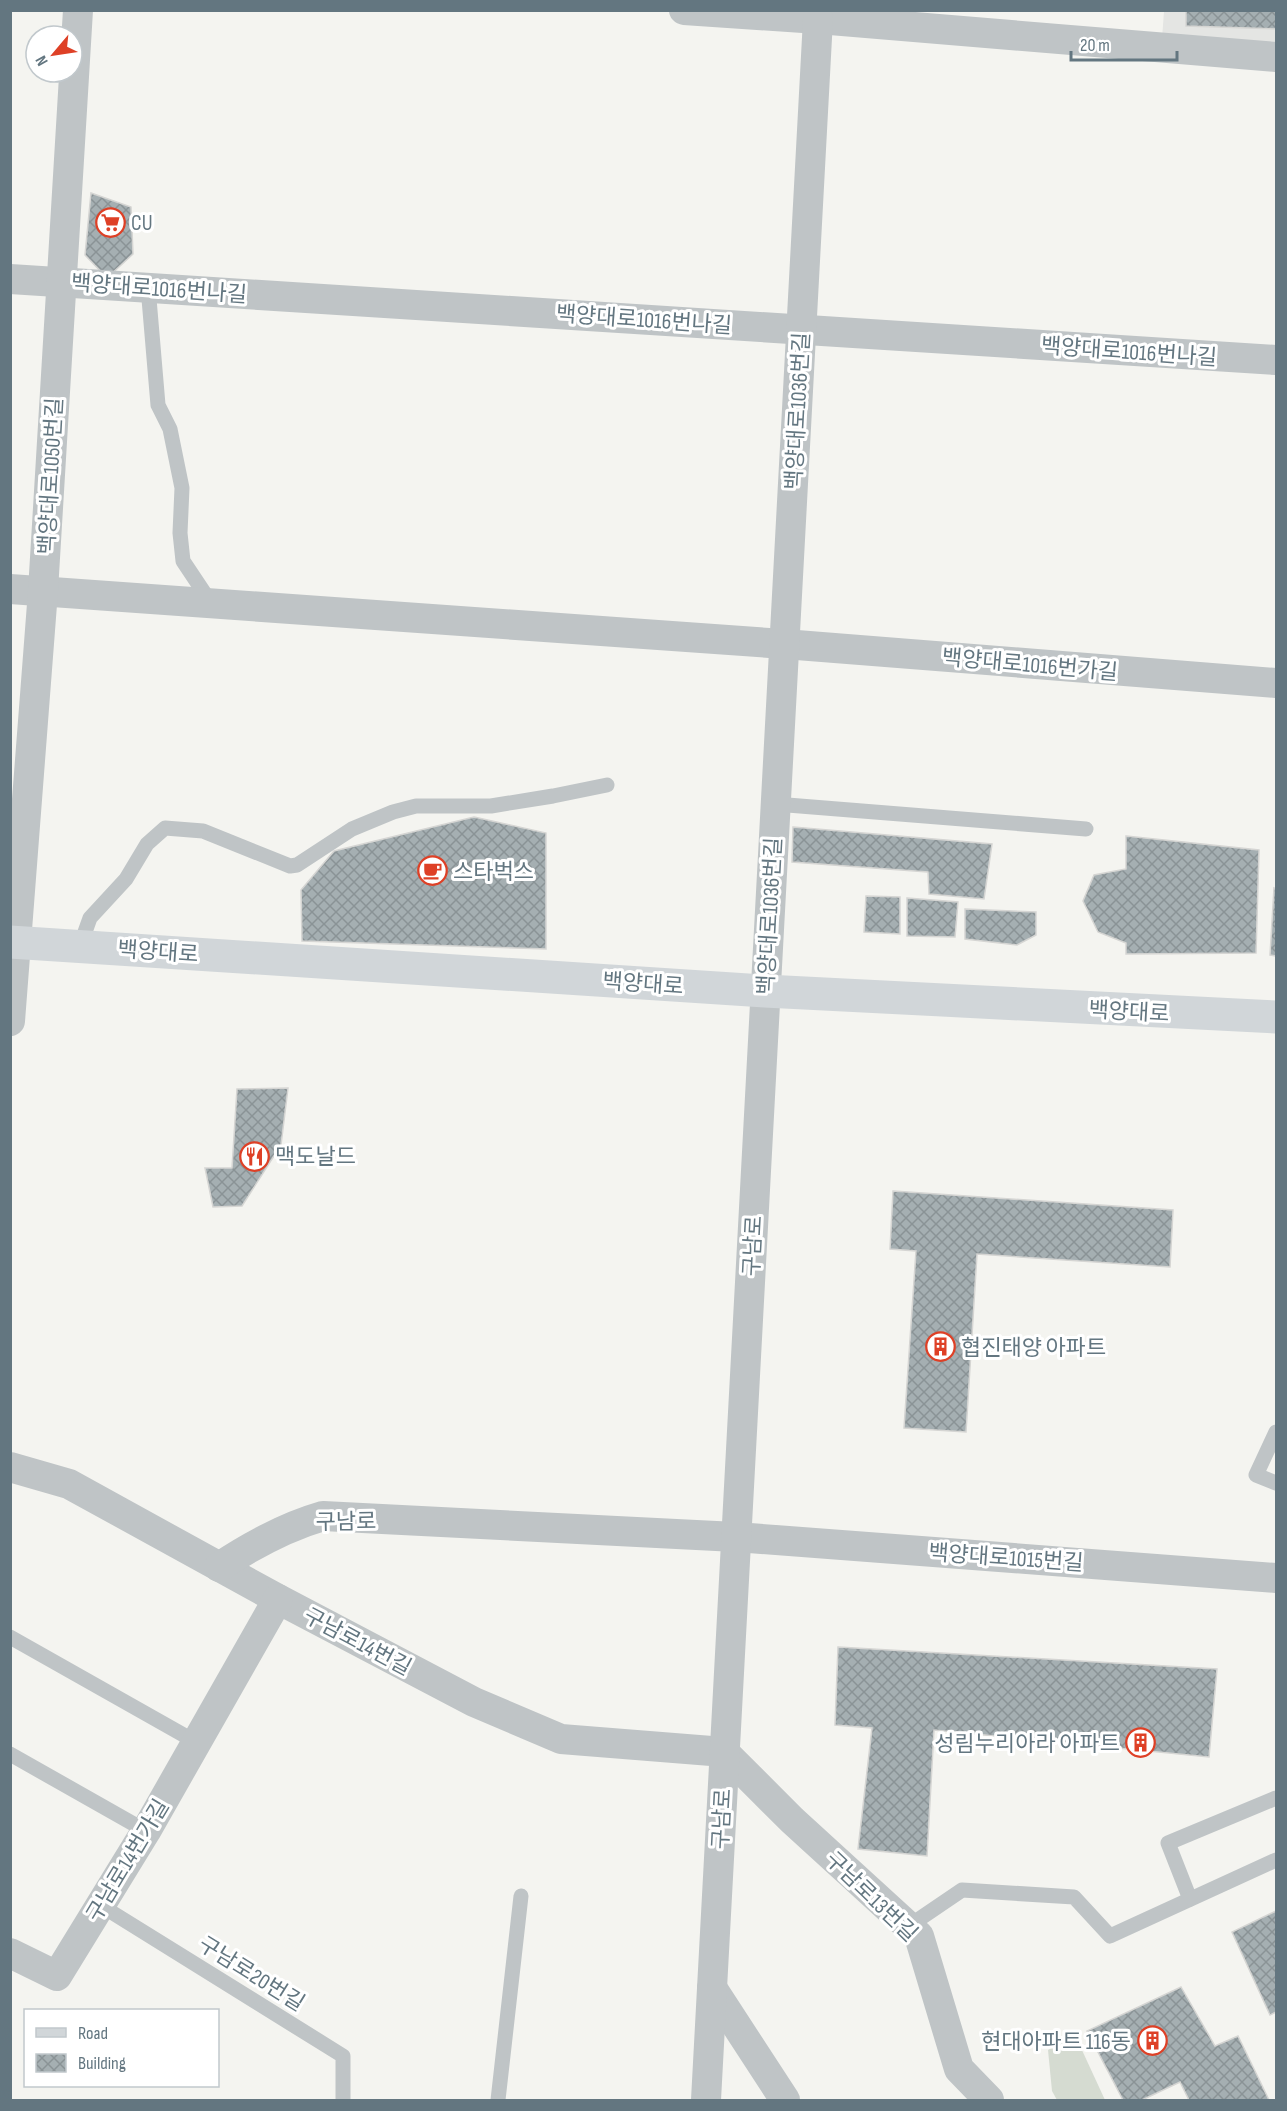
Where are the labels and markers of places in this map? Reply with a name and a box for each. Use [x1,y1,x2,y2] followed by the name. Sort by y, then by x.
[94,206,126,238] supermarket icon: CU
[131,210,153,237] place label: CU
[416,855,448,887] cafe icon: 스타벅스
[453,859,534,886] place label: 스타벅스
[238,1140,270,1172] restaurant icon: 맥도날드
[275,1144,356,1171] place label: 맥도날드
[924,1331,956,1363] building icon: 협진태양 아파트
[961,1335,1106,1362] place label: 협진태양 아파트
[1125,1727,1157,1759] building icon: 성림누리아라 아파트
[934,1731,1120,1758] place label: 성림누리아라 아파트
[1136,2025,1168,2057] building icon: 현대아파트 116동
[981,2029,1131,2056] place label: 현대아파트 116동

